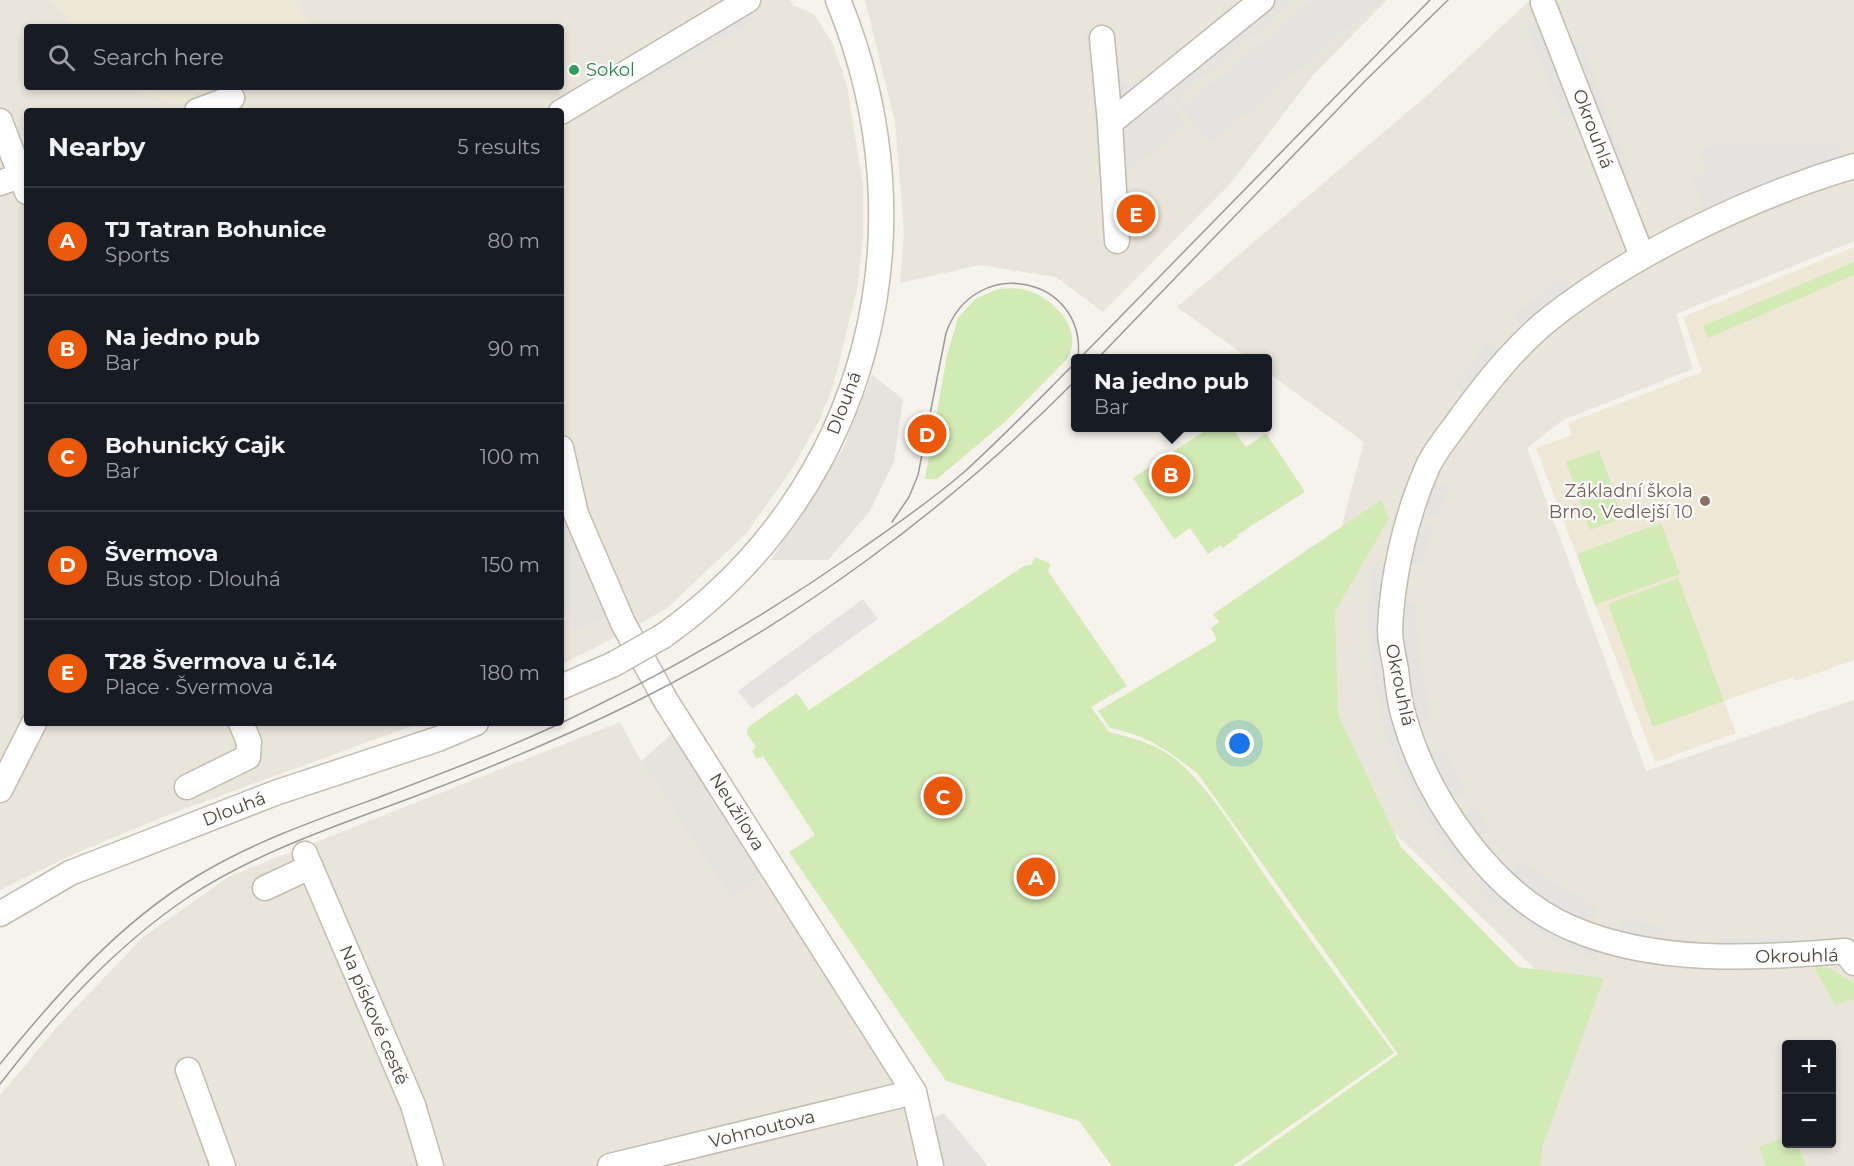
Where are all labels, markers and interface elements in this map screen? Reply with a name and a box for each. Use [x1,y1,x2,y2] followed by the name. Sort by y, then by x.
[24,24,564,90] search box
[45,41,78,74] icon: search
[93,44,224,71] text: Search here
[586,59,635,81] place label: Sokol
[567,63,581,77] marker: Sokol
[1568,86,1618,172] street label: Okrouhlá
[48,131,145,163] text: Nearby
[457,135,540,159] text: 5 results
[1116,192,1156,236] pin: E
[105,216,326,243] text: TJ Tatran Bohunice
[60,229,75,253] text: A
[488,229,540,253] text: 80 m
[105,243,170,267] text: Sports
[105,324,260,351] text: Na jedno pub
[60,337,75,361] text: B
[488,337,540,361] text: 90 m
[105,351,140,375] text: Bar
[1071,354,1272,432] popup
[822,368,866,438] street label: Dlouhá
[1094,368,1249,395] text: Na jedno pub
[1094,395,1129,419] text: Bar
[908,412,946,456] pin: D
[105,432,285,459] text: Bohunický Cajk
[60,445,75,469] text: C
[480,445,540,469] text: 100 m
[1152,452,1190,496] pin: B
[105,459,140,483] text: Bar
[1549,480,1693,523] place label: Základní škola Brno, Vedlejší 10
[1698,494,1712,508] marker: Základní škola Brno, Vedlejší 10
[105,540,218,567] text: Švermova
[59,553,76,577] text: D
[482,553,540,577] text: 150 m
[105,567,281,591] text: Bus stop · Dlouhá
[1381,642,1419,728] street label: Okrouhlá
[105,648,336,675] text: T28 Švermova u č.14
[61,661,74,685] text: E
[480,661,540,685] text: 180 m
[105,675,274,699] text: Place · Švermova
[1225,729,1254,758] your location
[704,769,770,855] street label: Neužilova
[924,774,962,818] pin: C
[199,787,269,831] street label: Dlouhá
[1016,854,1056,900] pin: A
[335,942,413,1088] street label: Na pískové cestě
[1755,944,1839,968] street label: Okrouhlá
[1782,1040,1836,1148] map controls
[1782,1040,1836,1094] button: +
[1782,1094,1836,1148] button: −
[707,1105,817,1153] street label: Vohnoutova

